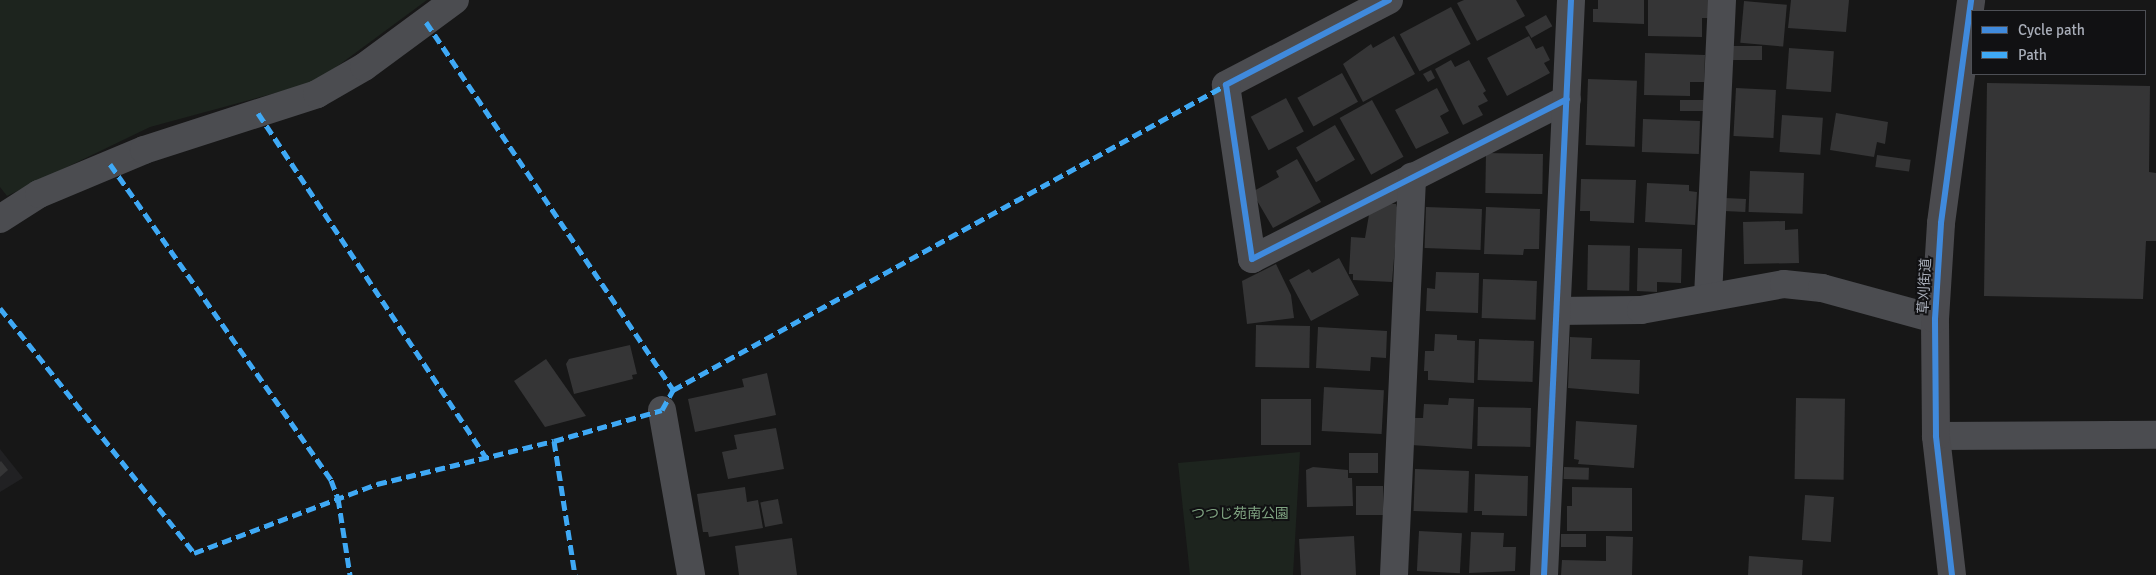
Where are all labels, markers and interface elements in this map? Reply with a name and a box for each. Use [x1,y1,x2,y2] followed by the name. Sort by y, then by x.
[1971,10,2146,75] legend
[2018,21,2085,39] text: Cycle path
[2018,46,2047,64] text: Path
[1915,258,1935,314] street label: 草刈街道
[1191,506,1289,522] park label: つつじ苑南公園

